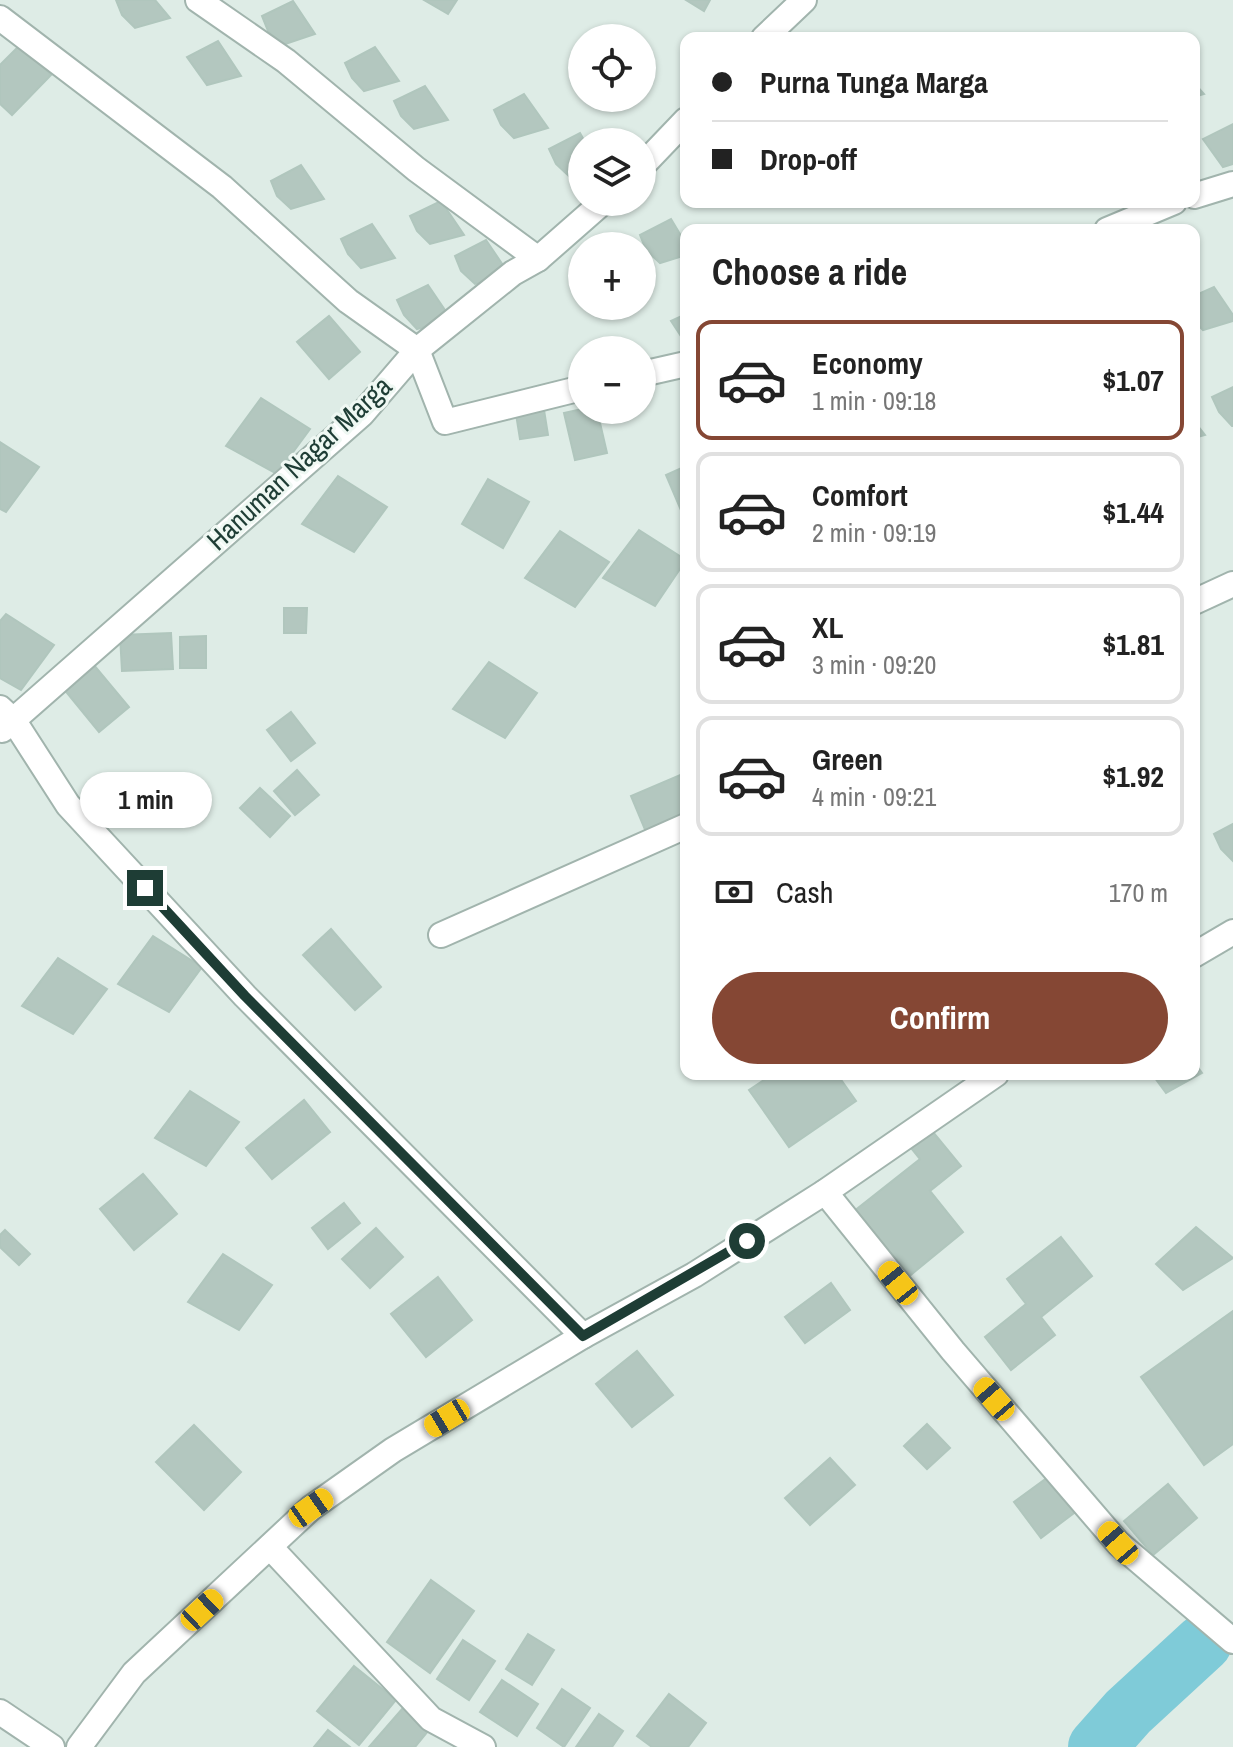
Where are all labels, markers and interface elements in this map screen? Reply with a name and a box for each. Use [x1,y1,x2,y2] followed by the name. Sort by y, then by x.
[568,24,656,424] map controls
[568,24,656,112] button: locate
[760,62,988,102] text: Purna Tunga Marga
[568,128,656,216] button: layers
[760,139,857,179] text: Drop-off
[568,232,656,320] button: +
[712,248,907,296] text: Choose a ride
[568,336,656,424] button: −
[812,343,923,383] text: Economy
[716,344,788,416] icon: car
[1102,360,1164,400] text: $1.07
[198,367,400,559] street label: Hanuman Nagar Marga
[812,383,936,418] text: 1 min · 09:18
[812,475,908,515] text: Comfort
[716,476,788,548] icon: car
[1102,492,1164,532] text: $1.44
[812,515,936,550] text: 2 min · 09:19
[812,607,843,647] text: XL
[716,608,788,680] icon: car
[1102,624,1164,664] text: $1.81
[812,647,936,682] text: 3 min · 09:20
[812,739,883,779] text: Green
[716,740,788,812] icon: car
[1102,756,1164,796] text: $1.92
[79,772,211,828] callout: 1 min
[812,779,936,814] text: 4 min · 09:21
[118,782,174,817] text: 1 min
[127,870,163,906] route end
[712,870,756,914] icon: cash
[776,872,833,912] text: Cash
[1109,875,1168,910] text: 170 m
[712,972,1168,1064] button: Confirm
[729,1223,765,1259] route start
[874,1257,922,1309] car
[969,1373,1019,1425] car
[420,1395,474,1441] car
[284,1484,338,1532] car
[1093,1517,1143,1569] car
[176,1585,228,1635] car

